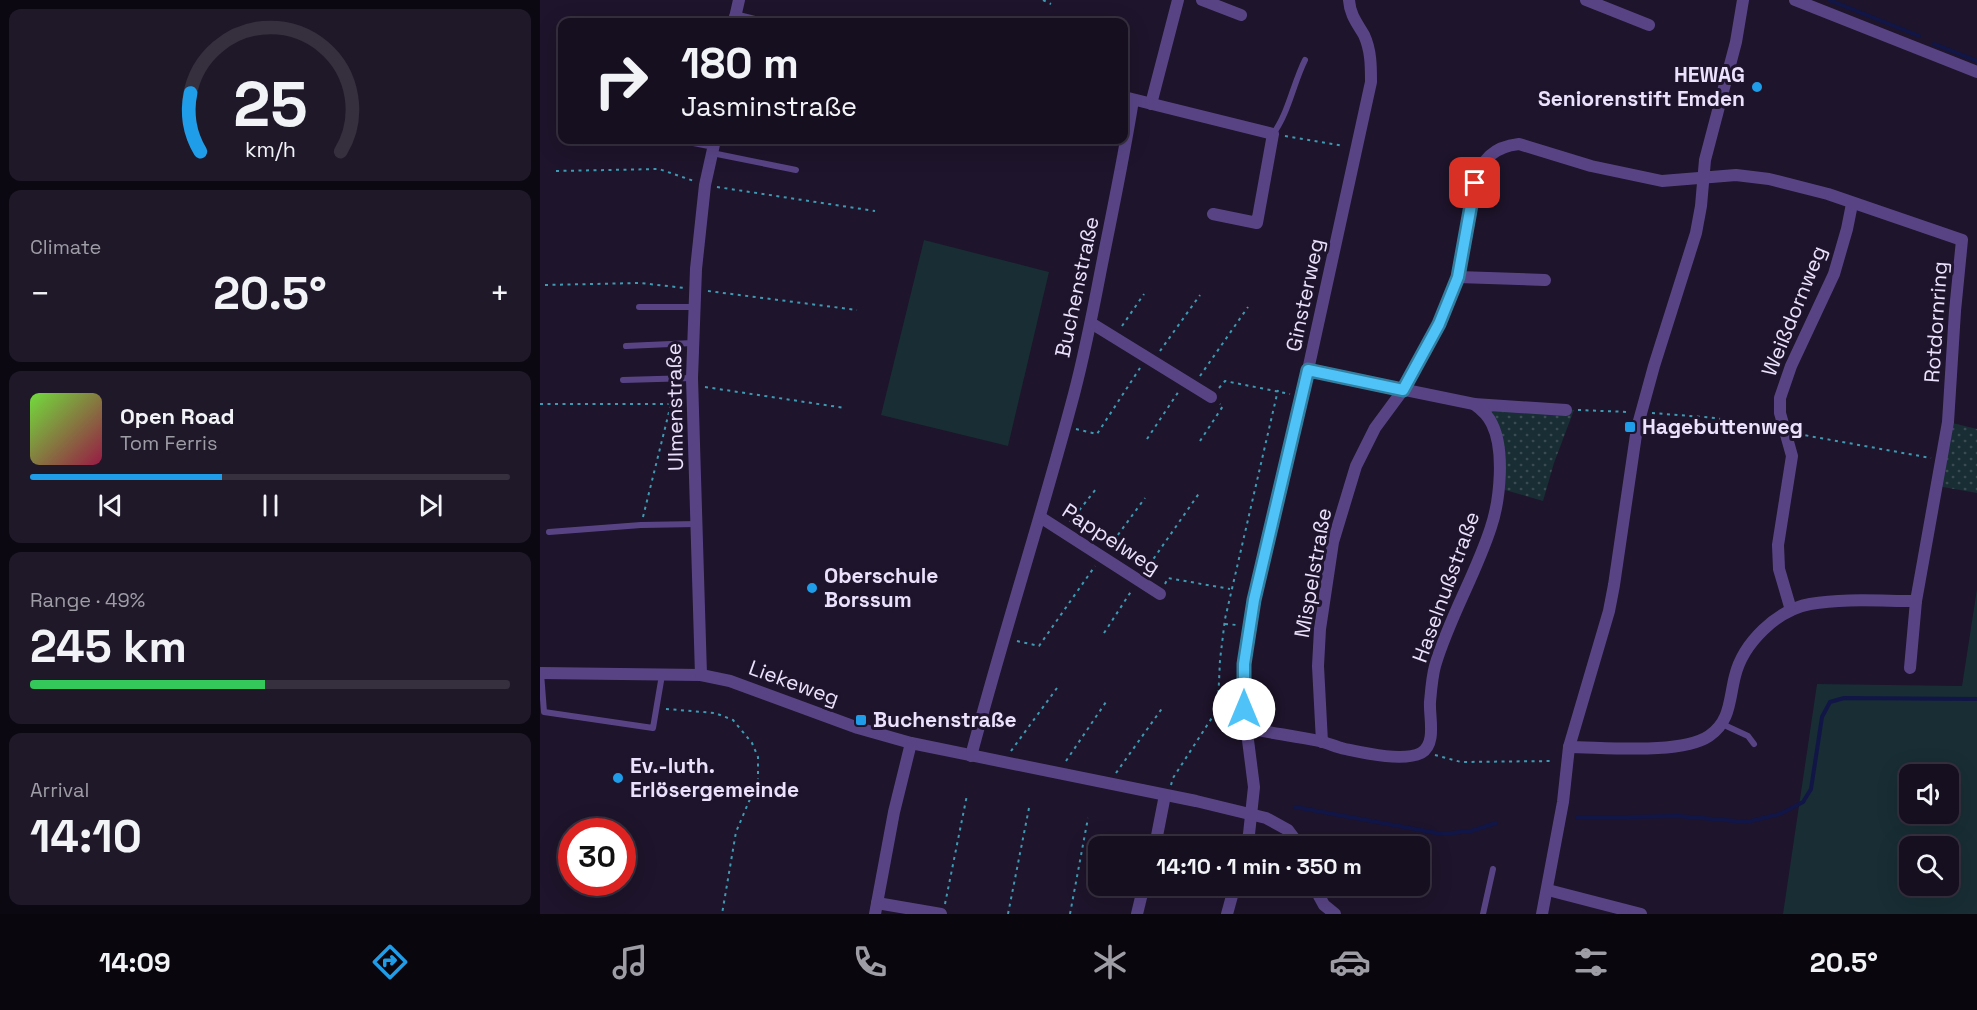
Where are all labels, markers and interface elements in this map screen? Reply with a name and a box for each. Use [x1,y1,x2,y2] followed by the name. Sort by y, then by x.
[681,37,799,90] text: 180 m
[582,42,660,120] icon: right
[1538,61,1745,112] place label: HEWAG Seniorenstift Emden
[233,65,307,144] text: 25
[1750,80,1764,94] marker: HEWAG Seniorenstift Emden
[681,89,857,124] text: Jasminstraße
[244,136,296,163] text: km/h
[1449,157,1500,208] pin
[1458,166,1491,199] icon: arrive
[1048,214,1105,360] street label: Buchenstraße
[30,234,101,260] text: Climate
[1279,236,1330,354] street label: Ginsterweg
[1755,242,1832,380] street label: Weißdornweg
[1918,260,1953,384] street label: Rotdornring
[213,265,327,322] text: 20.5°
[30,273,50,315] text: −
[490,273,510,315] text: +
[660,343,689,471] street label: Ulmenstraße
[120,402,235,430] text: Open Road
[1642,413,1803,440] place label: Hagebuttenweg
[1623,420,1637,434] marker: Hagebuttenweg
[120,430,218,456] text: Tom Ferris
[94,489,127,522] icon: previous
[254,489,287,522] icon: pause
[414,489,447,522] icon: next
[1057,497,1165,580] street label: Pappelweg
[1288,506,1337,640] street label: Mispelstraße
[1406,508,1485,666] street label: Haselnußstraße
[824,562,939,613] place label: Oberschule Borssum
[805,581,819,595] marker: Oberschule Borssum
[30,587,145,613] text: Range · 49%
[30,618,187,675] text: 245 km
[745,654,843,711] street label: Liekeweg
[1212,677,1276,741] position arrow
[873,706,1017,733] place label: Buchenstraße
[854,713,868,727] marker: Buchenstraße
[630,752,799,803] place label: Ev.-luth. Erlösergemeinde
[1899,764,1959,896] map controls
[1899,764,1959,824] button: sound
[611,771,625,785] marker: Ev.-luth. Erlösergemeinde
[30,777,89,803] text: Arrival
[30,808,142,865] text: 14:10
[558,818,636,896] speed limit sign: 30
[1899,836,1959,896] button: search
[1156,852,1362,880] text: 14:10 · 1 min · 350 m
[369,941,411,983] icon: directions
[609,941,651,983] icon: music
[849,941,891,983] icon: phone
[1089,941,1131,983] icon: climate
[1329,941,1371,983] icon: car
[1570,941,1612,983] icon: filters
[99,945,171,980] text: 14:09
[1810,945,1878,980] text: 20.5°

